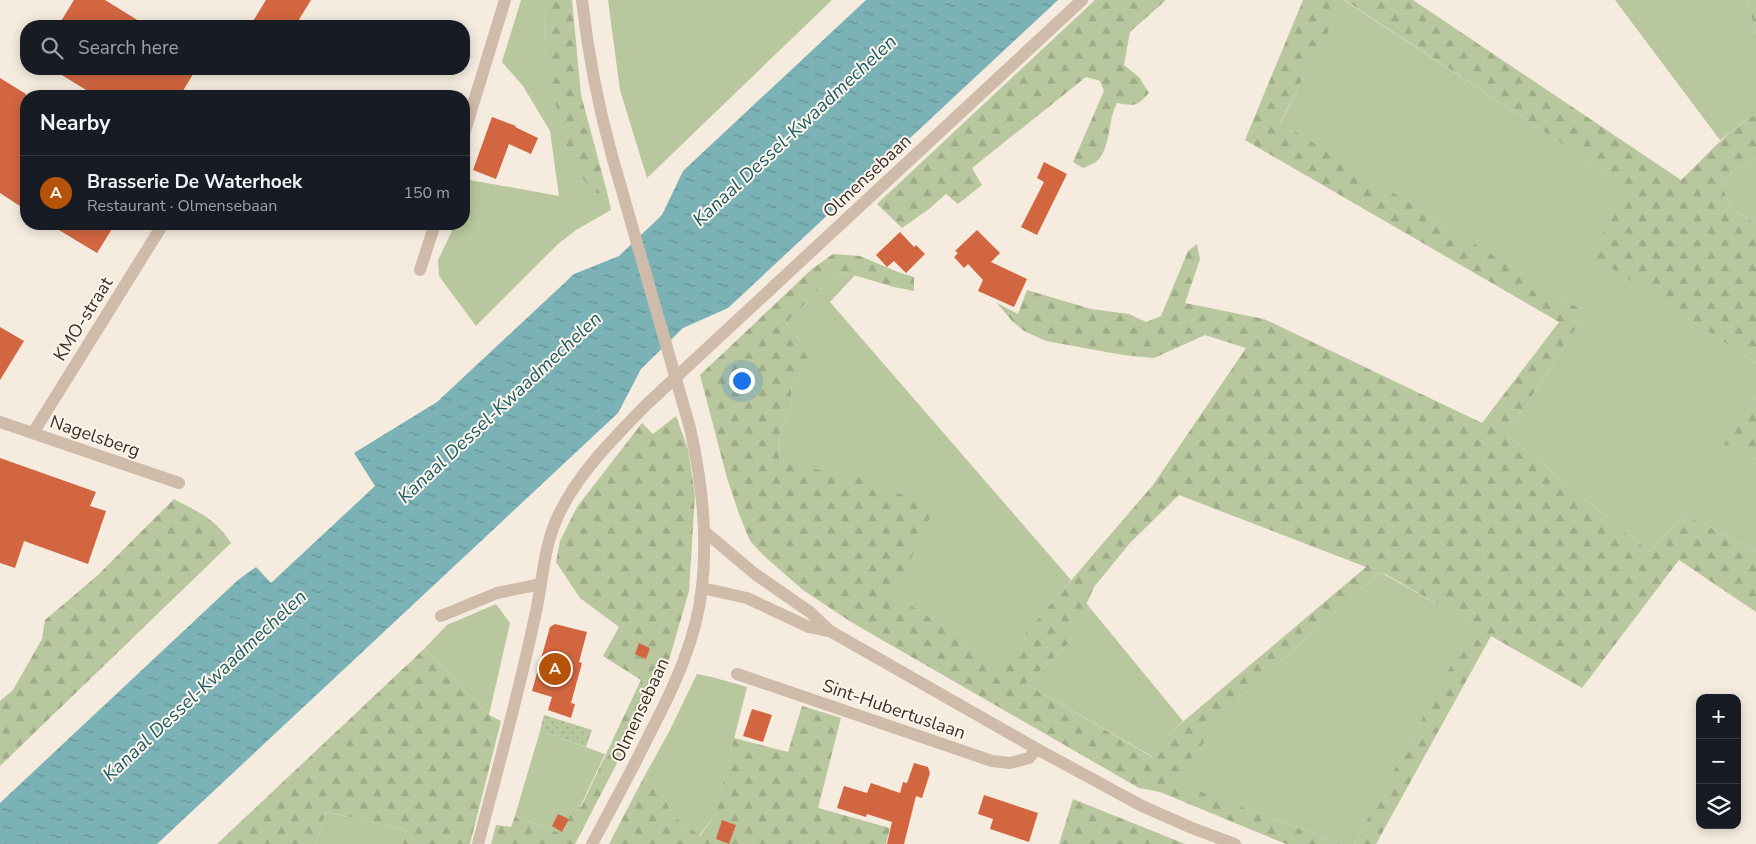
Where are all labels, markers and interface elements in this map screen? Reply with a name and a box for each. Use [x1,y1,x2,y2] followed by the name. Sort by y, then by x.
[20,20,470,75] search box
[687,29,902,232] water label: Kanaal Dessel-Kwaadmechelen
[38,34,66,62] icon: search
[78,35,179,61] text: Search here
[40,109,110,137] text: Nearby
[818,129,916,223] street label: Olmensebaan
[87,169,302,195] text: Brasserie De Waterhoek
[50,182,62,204] text: A
[403,182,450,204] text: 150 m
[87,195,277,217] text: Restaurant · Olmensebaan
[48,272,119,366] street label: KMO-straat
[392,306,607,509] water label: Kanaal Dessel-Kwaadmechelen
[729,368,755,394] your location
[47,409,143,463] street label: Nagelsberg
[97,584,312,787] water label: Kanaal Dessel-Kwaadmechelen
[539,650,571,688] pin: A
[605,654,675,766] street label: Olmensebaan
[819,673,969,745] street label: Sint-Hubertuslaan
[1696,694,1741,829] map controls
[1696,694,1741,739] button: +
[1696,739,1741,784] button: −
[1696,784,1741,829] button: layers

